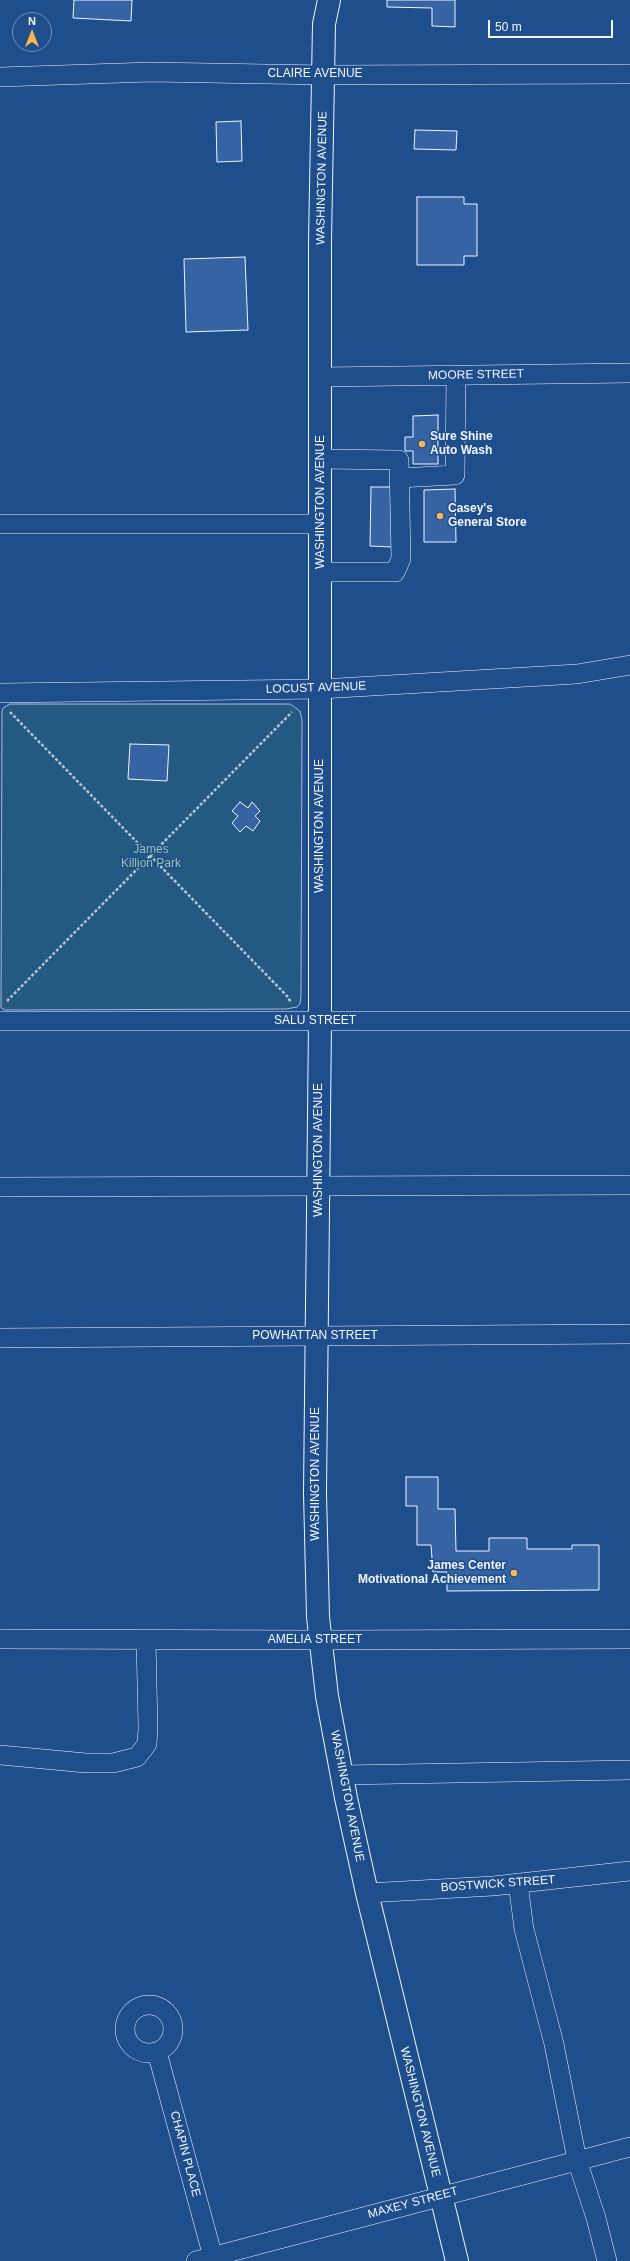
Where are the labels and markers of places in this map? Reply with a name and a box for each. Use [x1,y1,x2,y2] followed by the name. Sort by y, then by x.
[430,430,493,458] place label: Sure Shine Auto Wash
[417,439,427,449] marker: Sure Shine Auto Wash
[448,502,527,530] place label: Casey's General Store
[435,511,445,521] marker: Casey's General Store
[358,1559,506,1587] place label: James Center Motivational Achievement
[509,1568,519,1578] marker: James Center Motivational Achievement

